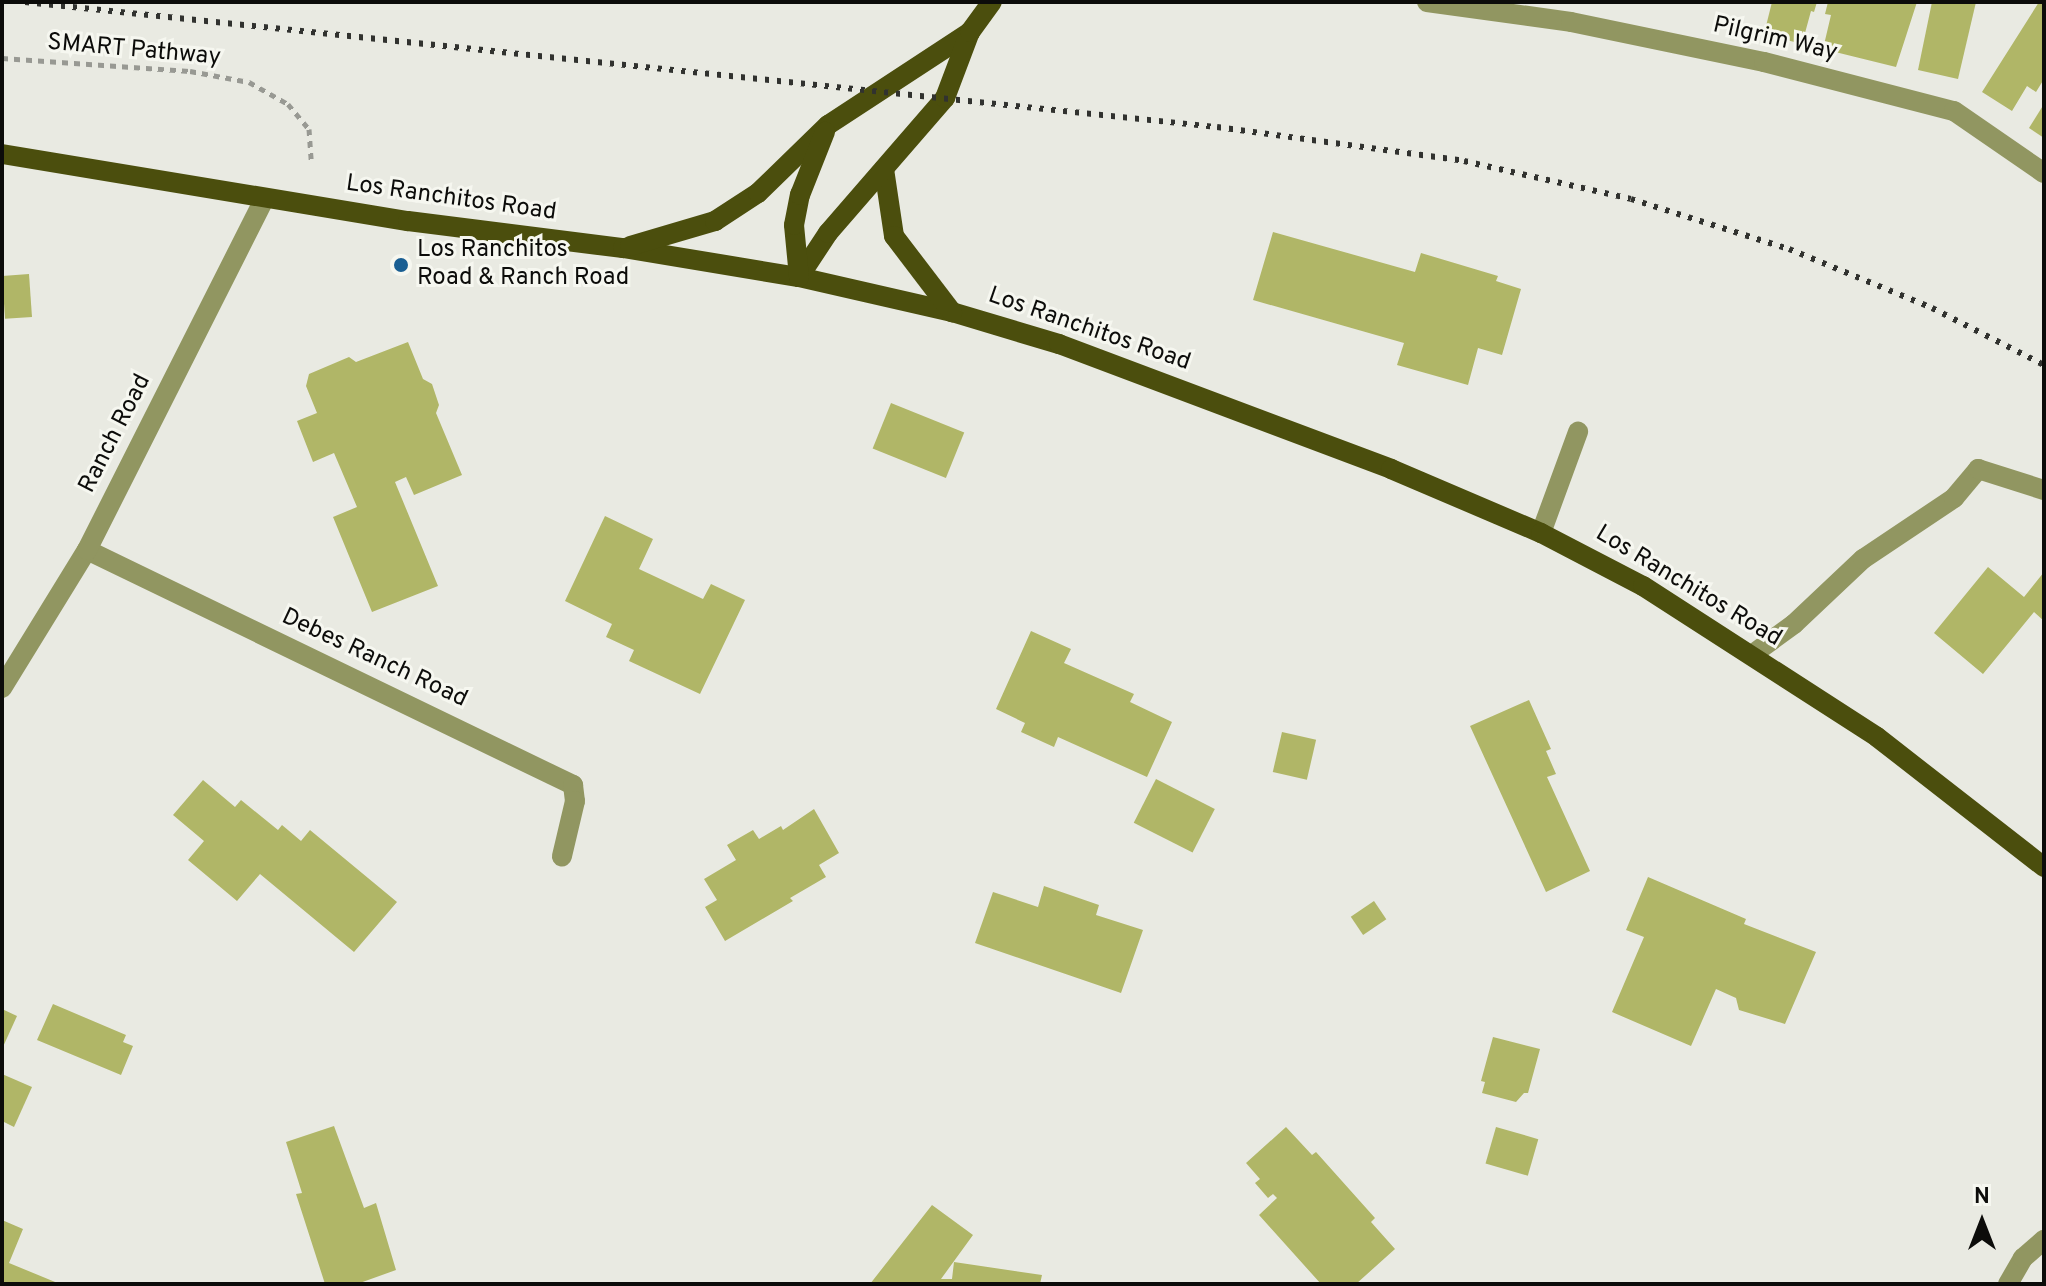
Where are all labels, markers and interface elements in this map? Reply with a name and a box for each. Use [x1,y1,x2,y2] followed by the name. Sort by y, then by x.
[1710,12,1840,68] street label: Pilgrim Way
[46,29,222,73] street label: SMART Pathway
[344,170,558,228] street label: Los Ranchitos Road
[417,237,629,293] place label: Los Ranchitos Road & Ranch Road
[392,256,410,274] marker: Los Ranchitos Road & Ranch Road
[984,282,1194,378] street label: Los Ranchitos Road
[74,370,158,498] street label: Ranch Road
[1590,520,1786,654] street label: Los Ranchitos Road
[277,603,471,715] street label: Debes Ranch Road
[1942,1182,2022,1262] north arrow
[1974,1184,1990,1211] text: N

